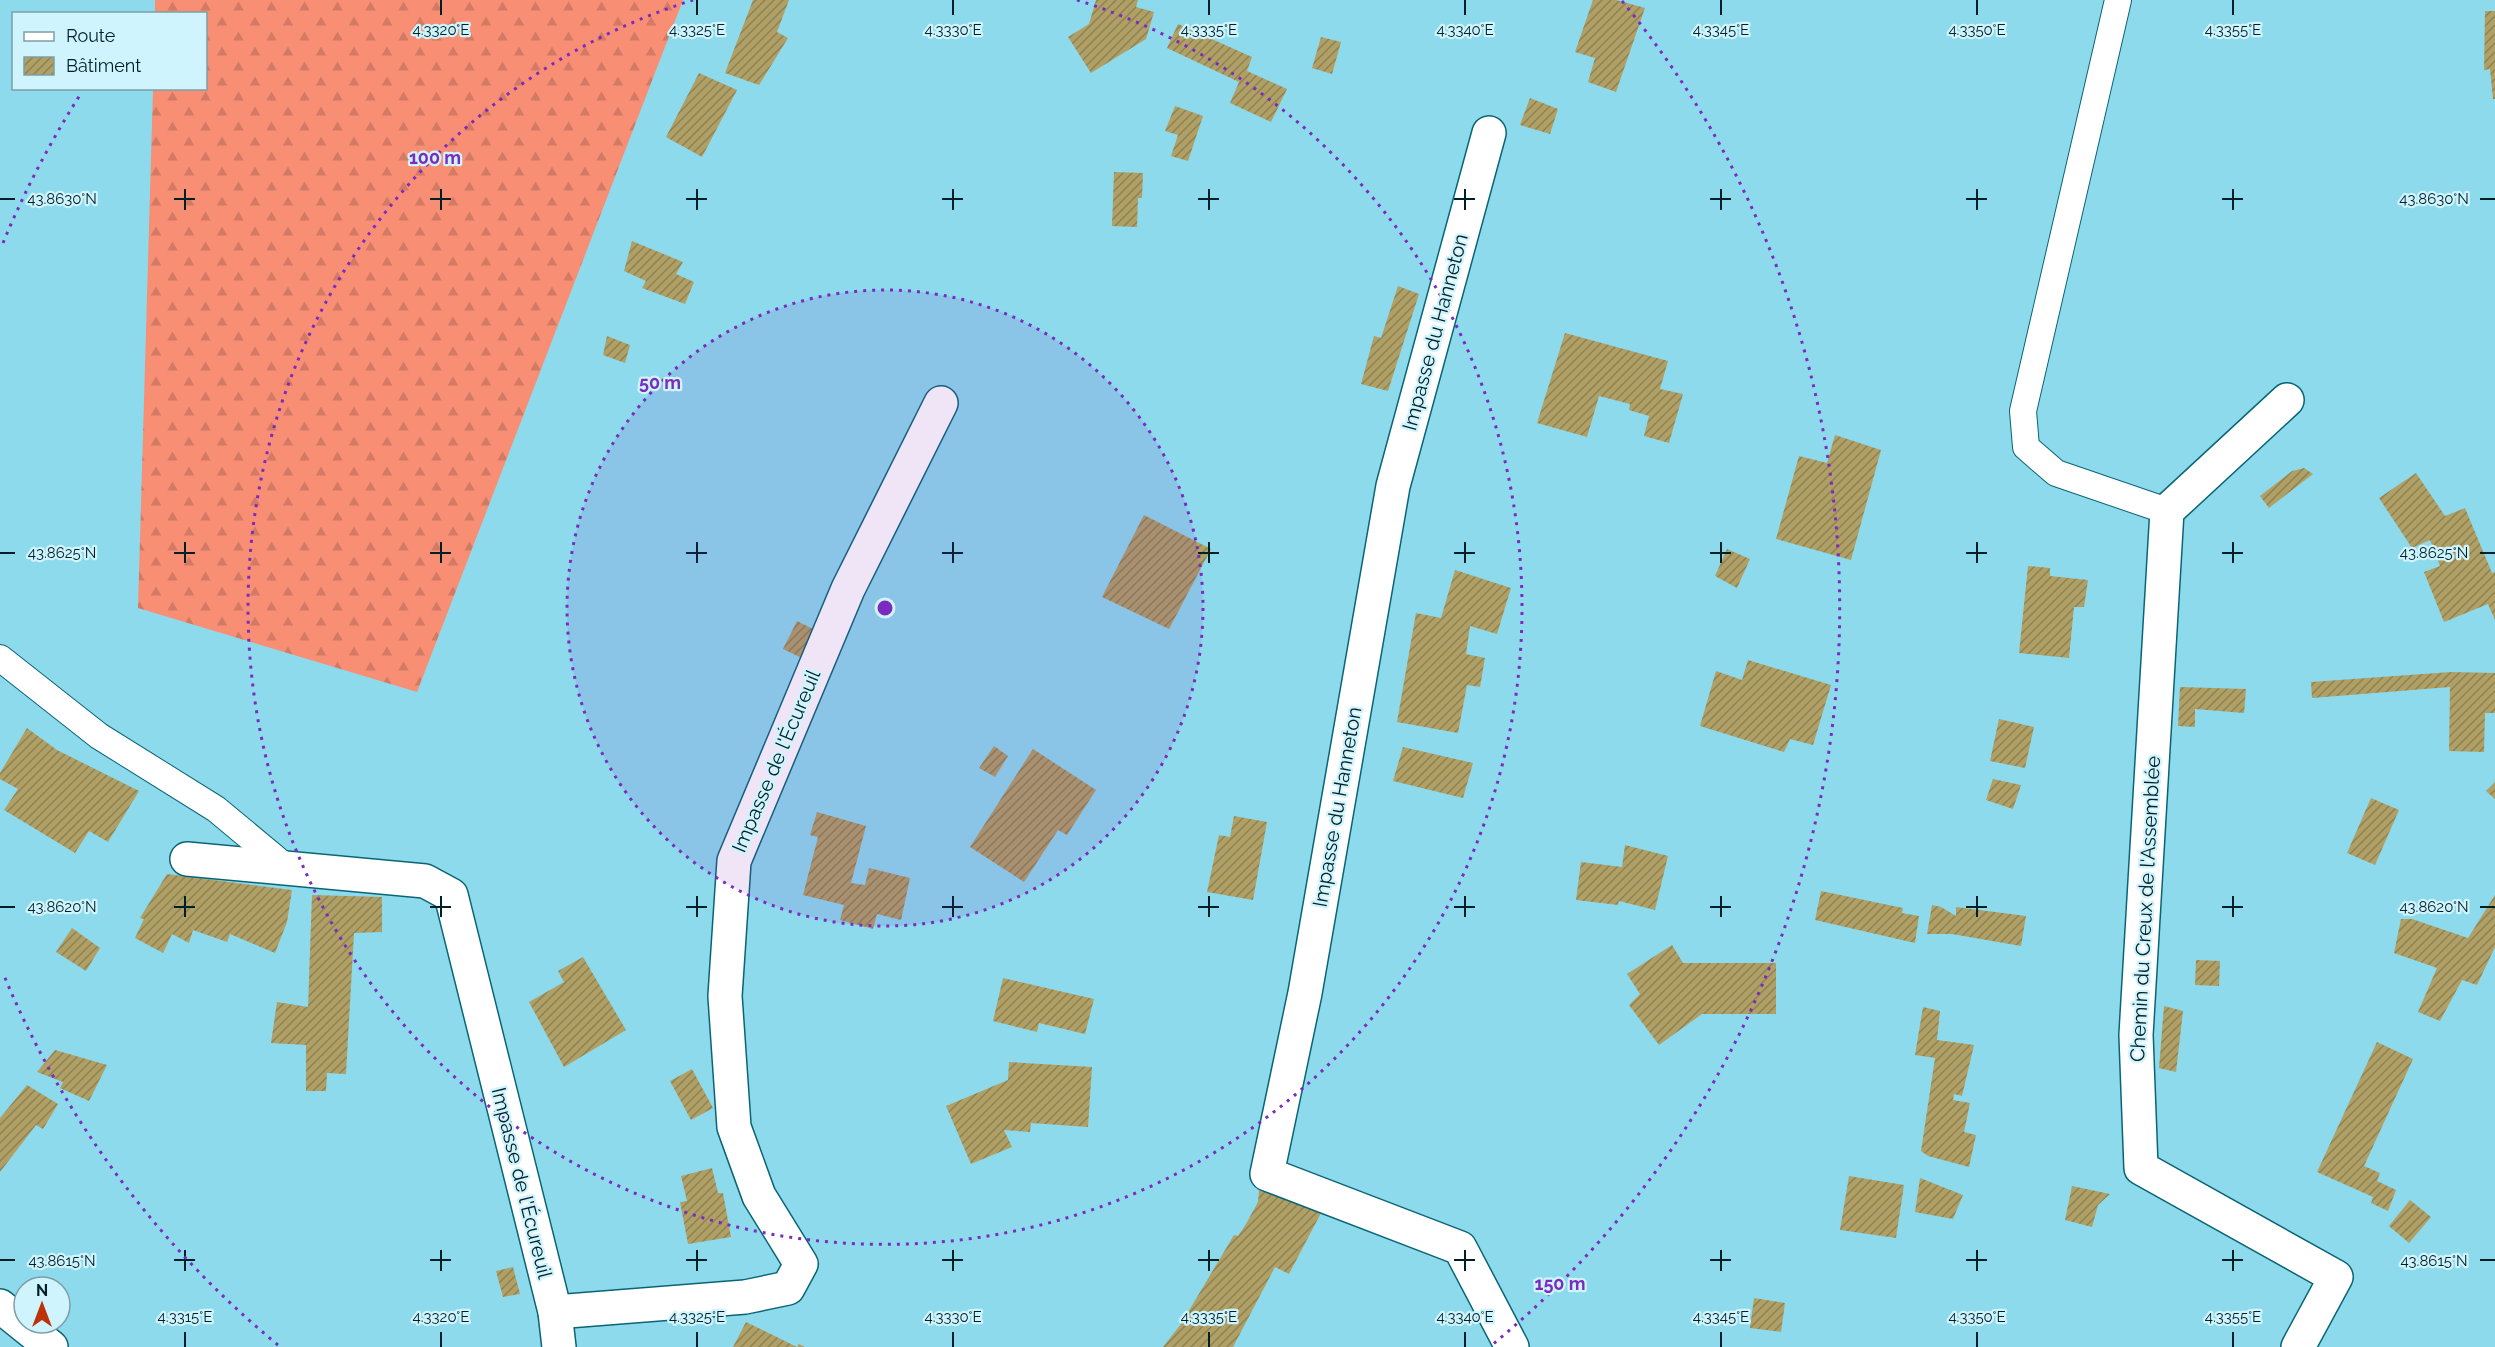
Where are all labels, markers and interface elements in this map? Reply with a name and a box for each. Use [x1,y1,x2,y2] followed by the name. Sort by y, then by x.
[12,12,207,90] legend
[413,21,469,39] text: 4.3320°E
[669,21,725,39] text: 4.3325°E
[924,21,982,39] text: 4.3330°E
[1181,21,1237,39] text: 4.3335°E
[1436,21,1494,39] text: 4.3340°E
[1693,21,1749,39] text: 4.3345°E
[1948,21,2006,39] text: 4.3350°E
[2205,21,2261,39] text: 4.3355°E
[66,25,116,46] text: Route
[66,55,141,76] text: Bâtiment
[409,147,461,168] text: 100 m
[27,190,97,208] text: 43.8630°N
[2399,190,2469,208] text: 43.8630°N
[1397,231,1473,433] street label: Impasse du Hanneton
[639,372,681,393] text: 50 m
[28,544,96,562] text: 43.8625°N
[2400,544,2468,562] text: 43.8625°N
[875,598,895,618] centre of rings
[727,666,826,856] street label: Impasse de l'Écureuil
[1308,705,1366,909] street label: Impasse du Hanneton
[2125,755,2165,1063] street label: Chemin du Creux de l'Assemblée
[27,898,97,916] text: 43.8620°N
[2399,898,2469,916] text: 43.8620°N
[487,1085,557,1282] street label: Impasse de l'Écureuil
[28,1252,96,1270] text: 43.8615°N
[2400,1252,2468,1270] text: 43.8615°N
[1535,1273,1586,1294] text: 150 m
[12,1275,72,1335] north arrow
[36,1281,48,1300] text: N
[158,1308,212,1326] text: 4.3315°E
[413,1308,469,1326] text: 4.3320°E
[669,1308,725,1326] text: 4.3325°E
[924,1308,982,1326] text: 4.3330°E
[1181,1308,1237,1326] text: 4.3335°E
[1436,1308,1494,1326] text: 4.3340°E
[1693,1308,1749,1326] text: 4.3345°E
[1948,1308,2006,1326] text: 4.3350°E
[2205,1308,2261,1326] text: 4.3355°E

